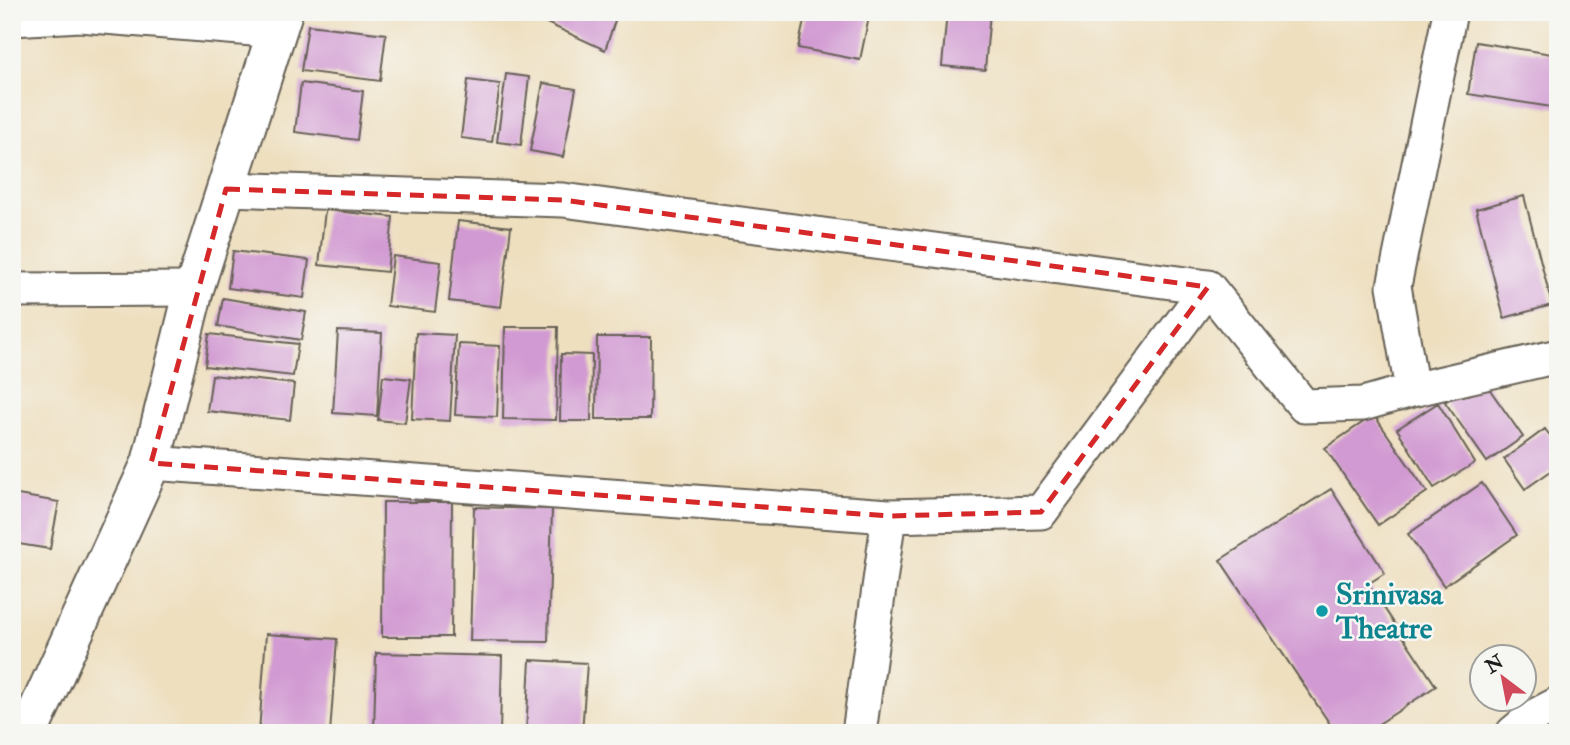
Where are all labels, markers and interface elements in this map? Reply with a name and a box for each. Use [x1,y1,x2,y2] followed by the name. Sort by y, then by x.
[1335,576,1444,647] place label: Srinivasa Theatre
[1314,603,1330,619] marker: Srinivasa Theatre
[1468,644,1538,714] north arrow
[1480,649,1509,680] text: N

